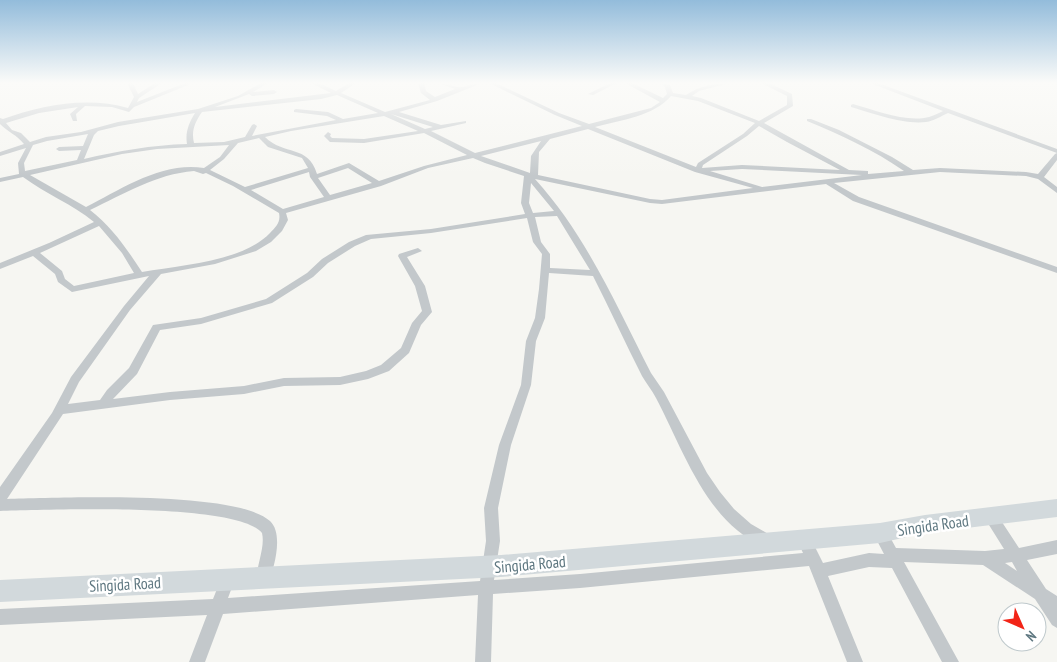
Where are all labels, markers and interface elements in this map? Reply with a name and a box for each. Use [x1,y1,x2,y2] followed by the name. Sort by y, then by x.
[896,510,970,540] street label: Singida Road
[493,551,567,577] street label: Singida Road
[89,572,161,596] street label: Singida Road
[997,602,1047,652] north arrow
[1022,627,1040,645] text: N

